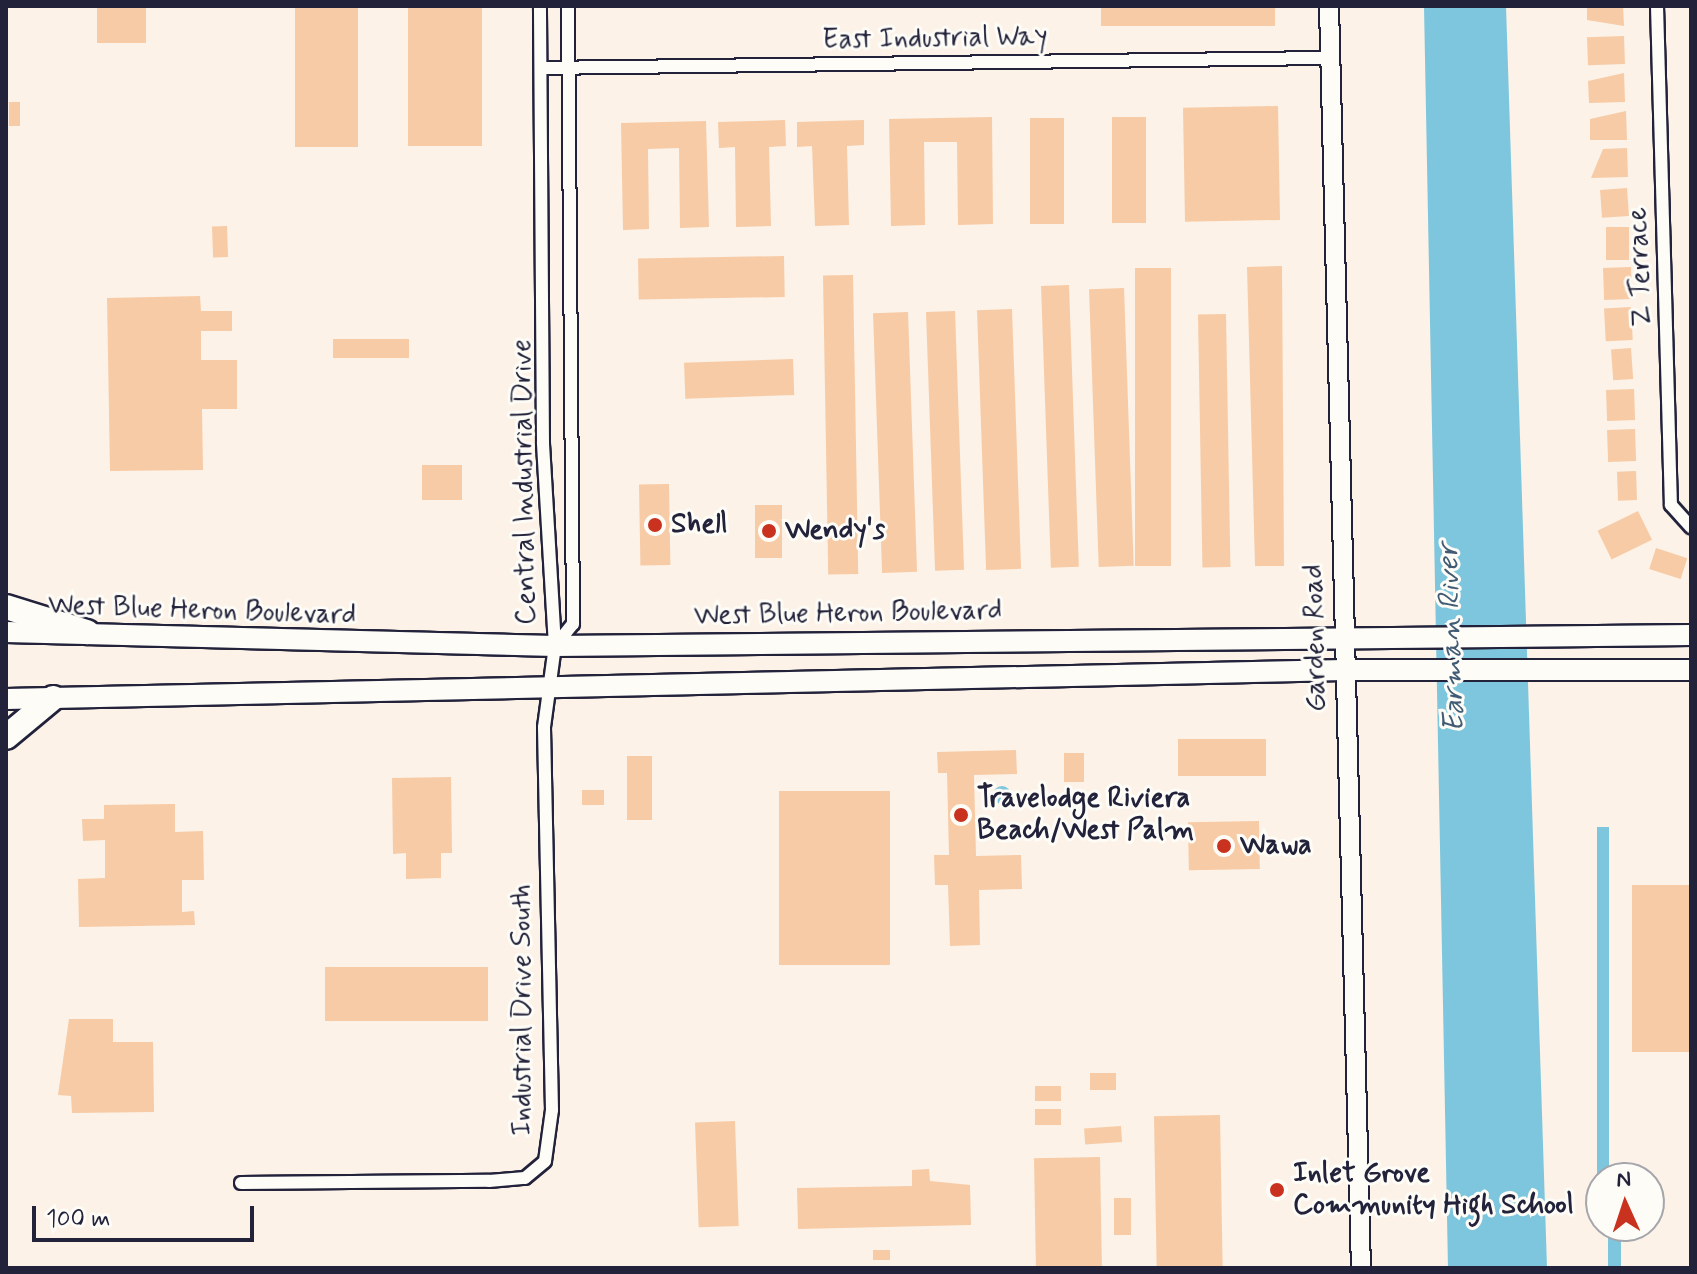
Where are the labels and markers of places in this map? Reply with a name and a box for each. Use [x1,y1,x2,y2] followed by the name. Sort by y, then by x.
[671,508,727,542] place label: Shell
[785,514,885,548] place label: Wendy's
[646,516,664,534] marker: Shell
[760,522,778,540] marker: Wendy's
[977,782,1194,848] place label: Travelodge Riviera Beach/West Palm
[952,806,970,824] marker: Travelodge Riviera Beach/West Palm
[1240,829,1312,863] place label: Wawa
[1215,837,1233,855] marker: Wawa
[1293,1157,1574,1223] place label: Inlet Grove Community High School
[1268,1181,1286,1199] marker: Inlet Grove Community High School

